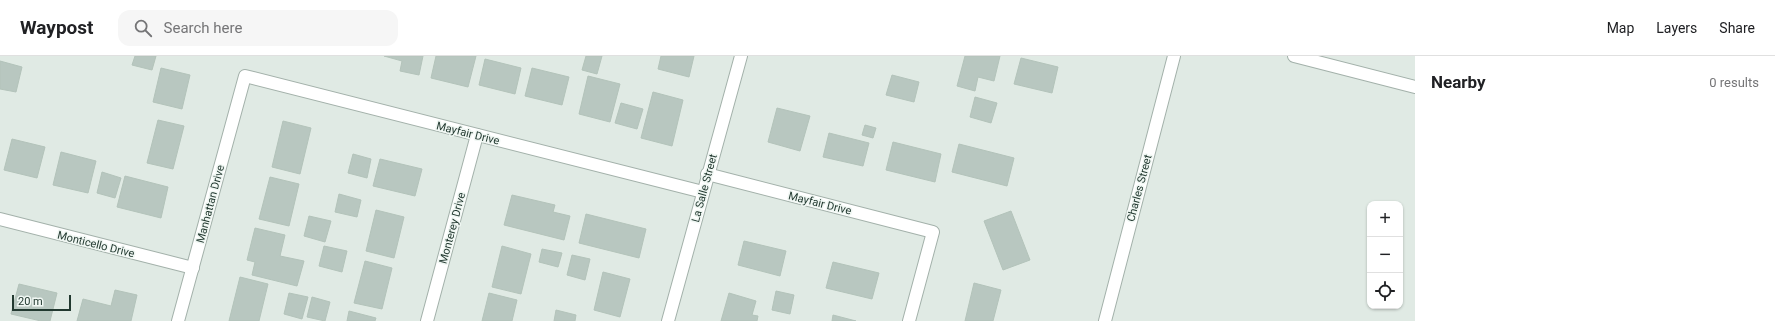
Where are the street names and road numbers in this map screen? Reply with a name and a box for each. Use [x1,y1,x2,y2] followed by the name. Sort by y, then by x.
[435,119,501,148] street label: Mayfair Drive
[689,152,720,224] street label: La Salle Street
[1124,153,1155,223] street label: Charles Street
[194,163,227,245] street label: Manhattan Drive
[787,189,853,218] street label: Mayfair Drive
[437,191,468,265] street label: Monterey Drive
[56,229,136,260] street label: Monticello Drive

